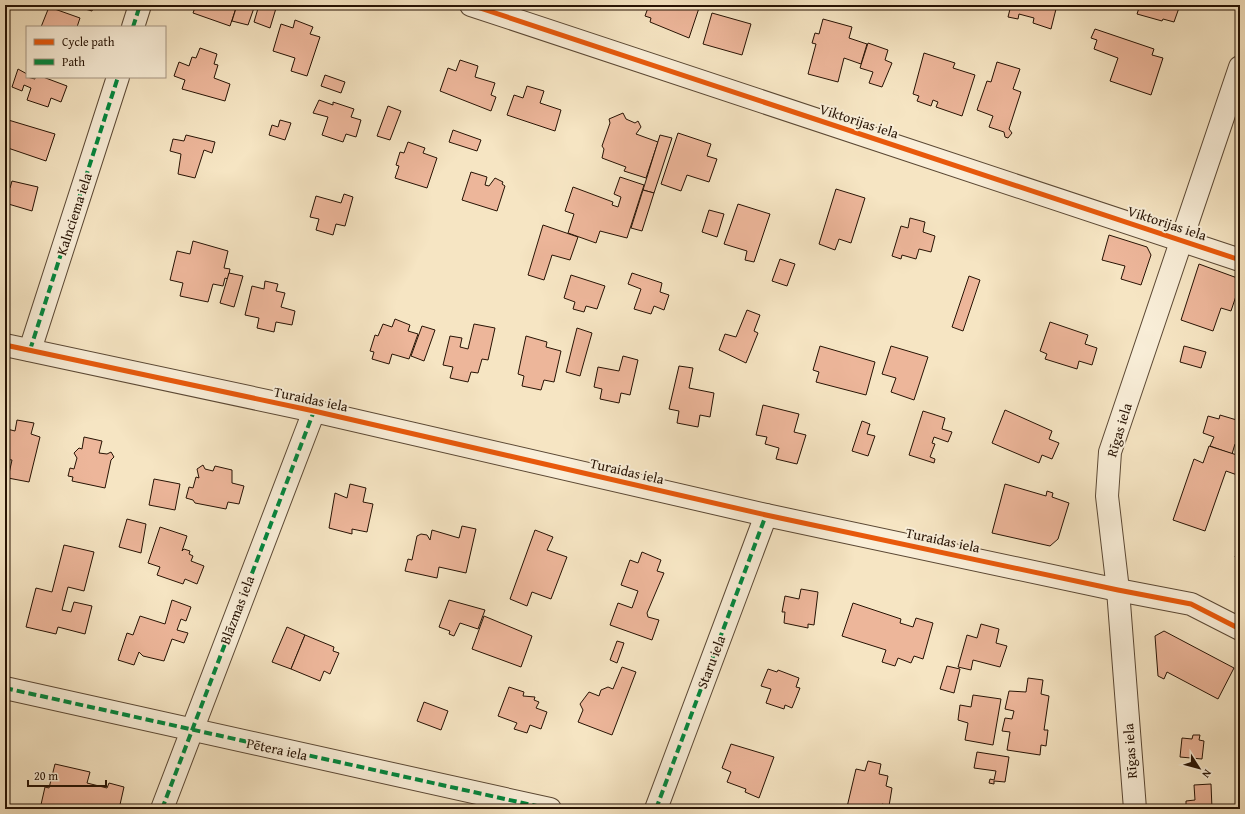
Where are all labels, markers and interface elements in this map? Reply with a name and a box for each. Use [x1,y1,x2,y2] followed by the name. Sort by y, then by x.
[26,26,166,78] legend
[62,33,115,50] text: Cycle path
[62,53,85,70] text: Path
[817,99,901,143] street label: Viktorijas iela
[51,170,97,258] street label: Kalnciema iela
[1125,201,1209,245] street label: Viktorijas iela
[272,381,350,417] street label: Turaidas iela
[1101,400,1137,459] street label: Rīgas iela
[588,453,666,489] street label: Turaidas iela
[904,522,982,558] street label: Turaidas iela
[215,572,259,647] street label: Blāzmas iela
[692,632,730,692] street label: Staru iela
[1118,722,1142,779] street label: Rīgas iela
[245,733,310,765] street label: Pētera iela
[1179,748,1219,788] north arrow
[28,762,106,788] scale bar
[1198,766,1216,782] text: N
[34,767,58,784] text: 20 m

